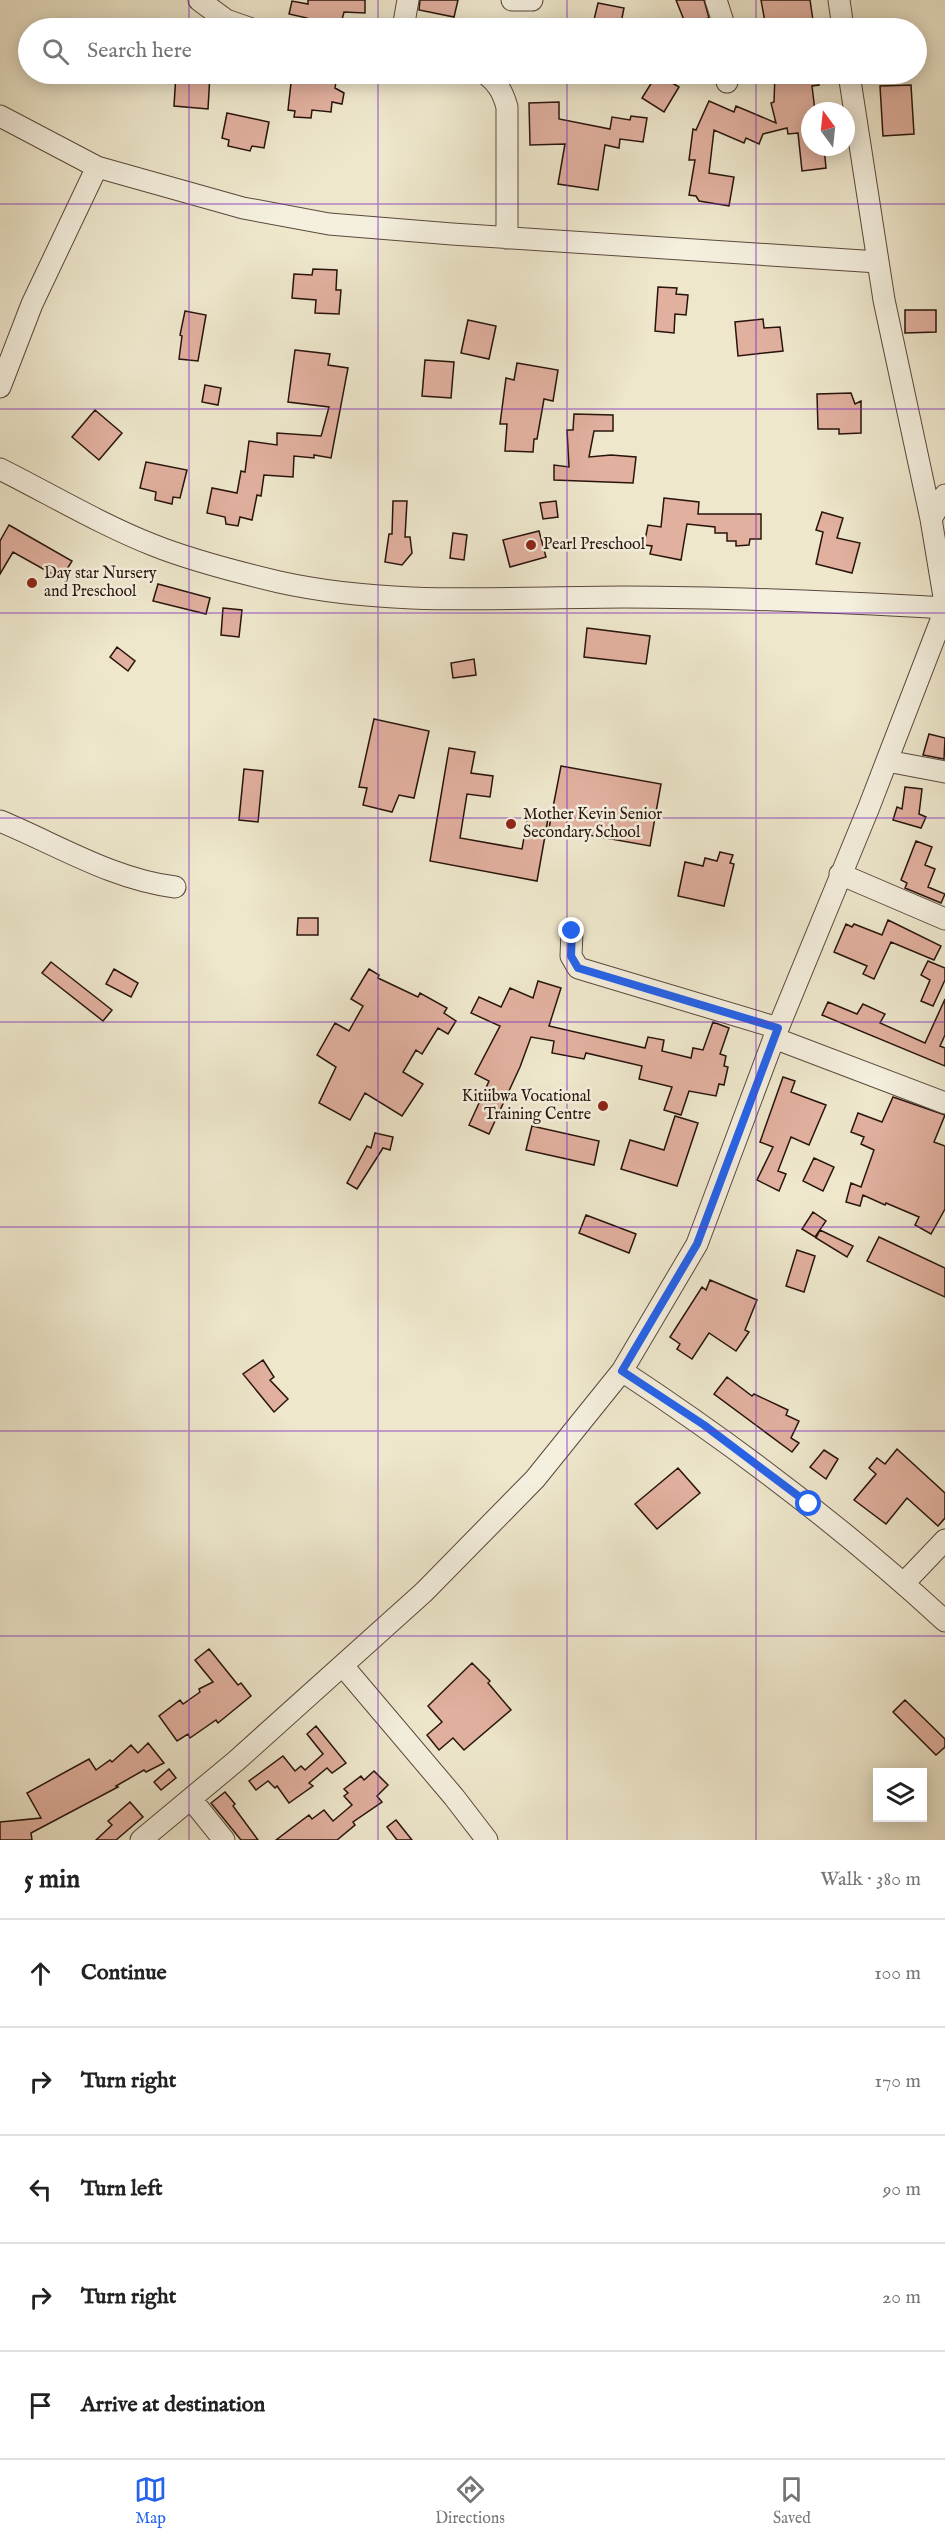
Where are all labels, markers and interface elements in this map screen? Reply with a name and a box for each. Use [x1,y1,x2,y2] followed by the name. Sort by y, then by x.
[18,18,927,84] search box
[39,35,72,68] icon: search
[87,37,192,65] text: Search here
[801,102,855,156] north arrow
[543,535,646,555] place label: Pearl Preschool
[524,538,538,552] marker: Pearl Preschool
[44,564,157,602] place label: Day star Nursery and Preschool
[25,576,39,590] marker: Day star Nursery and Preschool
[523,805,662,843] place label: Mother Kevin Senior Secondary School
[504,817,518,831] marker: Mother Kevin Senior Secondary School
[558,917,584,943] route end
[462,1087,592,1125] place label: Kitiibwa Vocational Training Centre
[596,1099,610,1113] marker: Kitiibwa Vocational Training Centre
[795,1490,821,1516] route start
[873,1768,927,1822] map controls
[873,1768,927,1822] button: layers
[24,1863,80,1896] text: 5 min
[820,1867,921,1892] text: Walk · 380 m
[24,1957,57,1990] icon: ahead
[81,1959,167,1987] text: Continue
[874,1961,921,1986] text: 100 m
[24,2065,57,2098] icon: right
[81,2067,176,2095] text: Turn right
[875,2069,921,2094] text: 170 m
[24,2173,57,2206] icon: left
[81,2175,163,2203] text: Turn left
[883,2177,921,2202] text: 90 m
[24,2281,57,2314] icon: right
[81,2283,176,2311] text: Turn right
[882,2285,921,2310] text: 20 m
[24,2389,57,2422] icon: arrive
[81,2391,265,2419] text: Arrive at destination
[134,2473,167,2529] tab: Map
[435,2473,505,2529] tab: Directions
[773,2473,811,2529] tab: Saved

